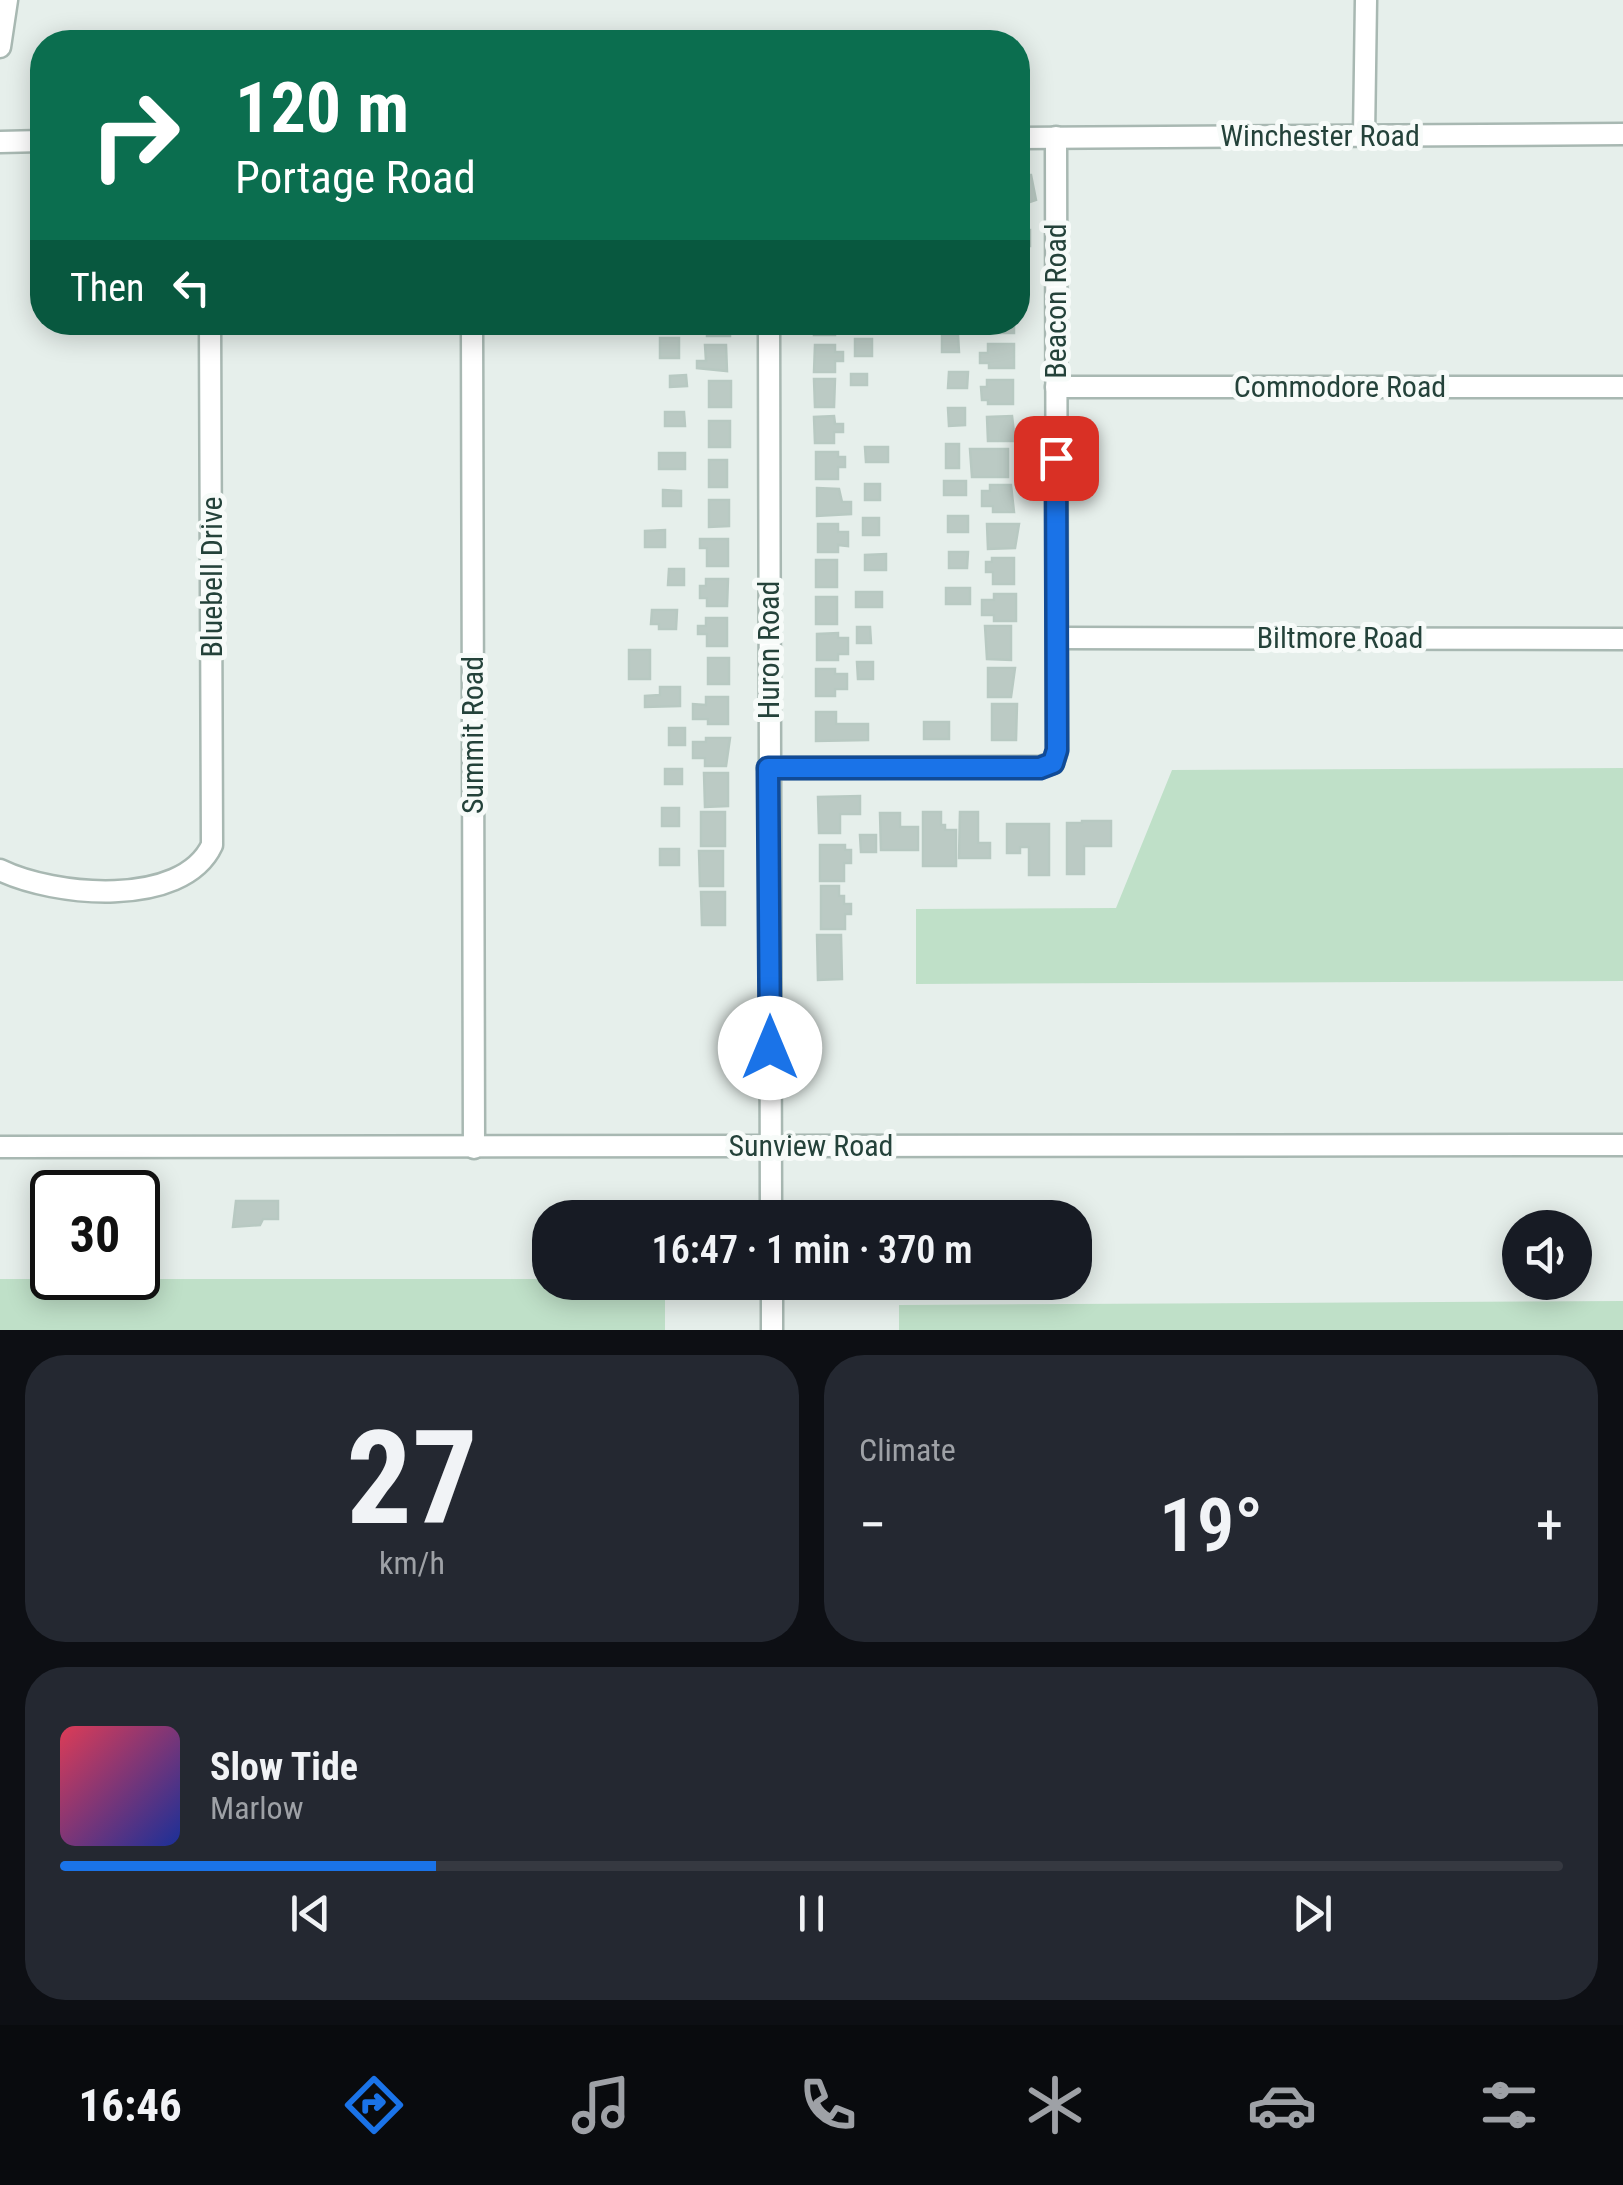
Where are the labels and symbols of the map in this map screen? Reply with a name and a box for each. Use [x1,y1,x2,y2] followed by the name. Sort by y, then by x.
[1220,118,1420,153] street label: Winchester Road
[1038,223,1073,379] street label: Beacon Road
[1234,369,1446,404] street label: Commodore Road
[1014,416,1099,501] pin
[194,496,229,658] street label: Bluebell Drive
[751,581,786,719] street label: Huron Road
[1257,620,1423,655] street label: Biltmore Road
[455,656,490,814] street label: Summit Road
[718,996,822,1100] position arrow
[729,1128,894,1163] street label: Sunview Road
[30,1170,160,1300] speed limit sign: 30

